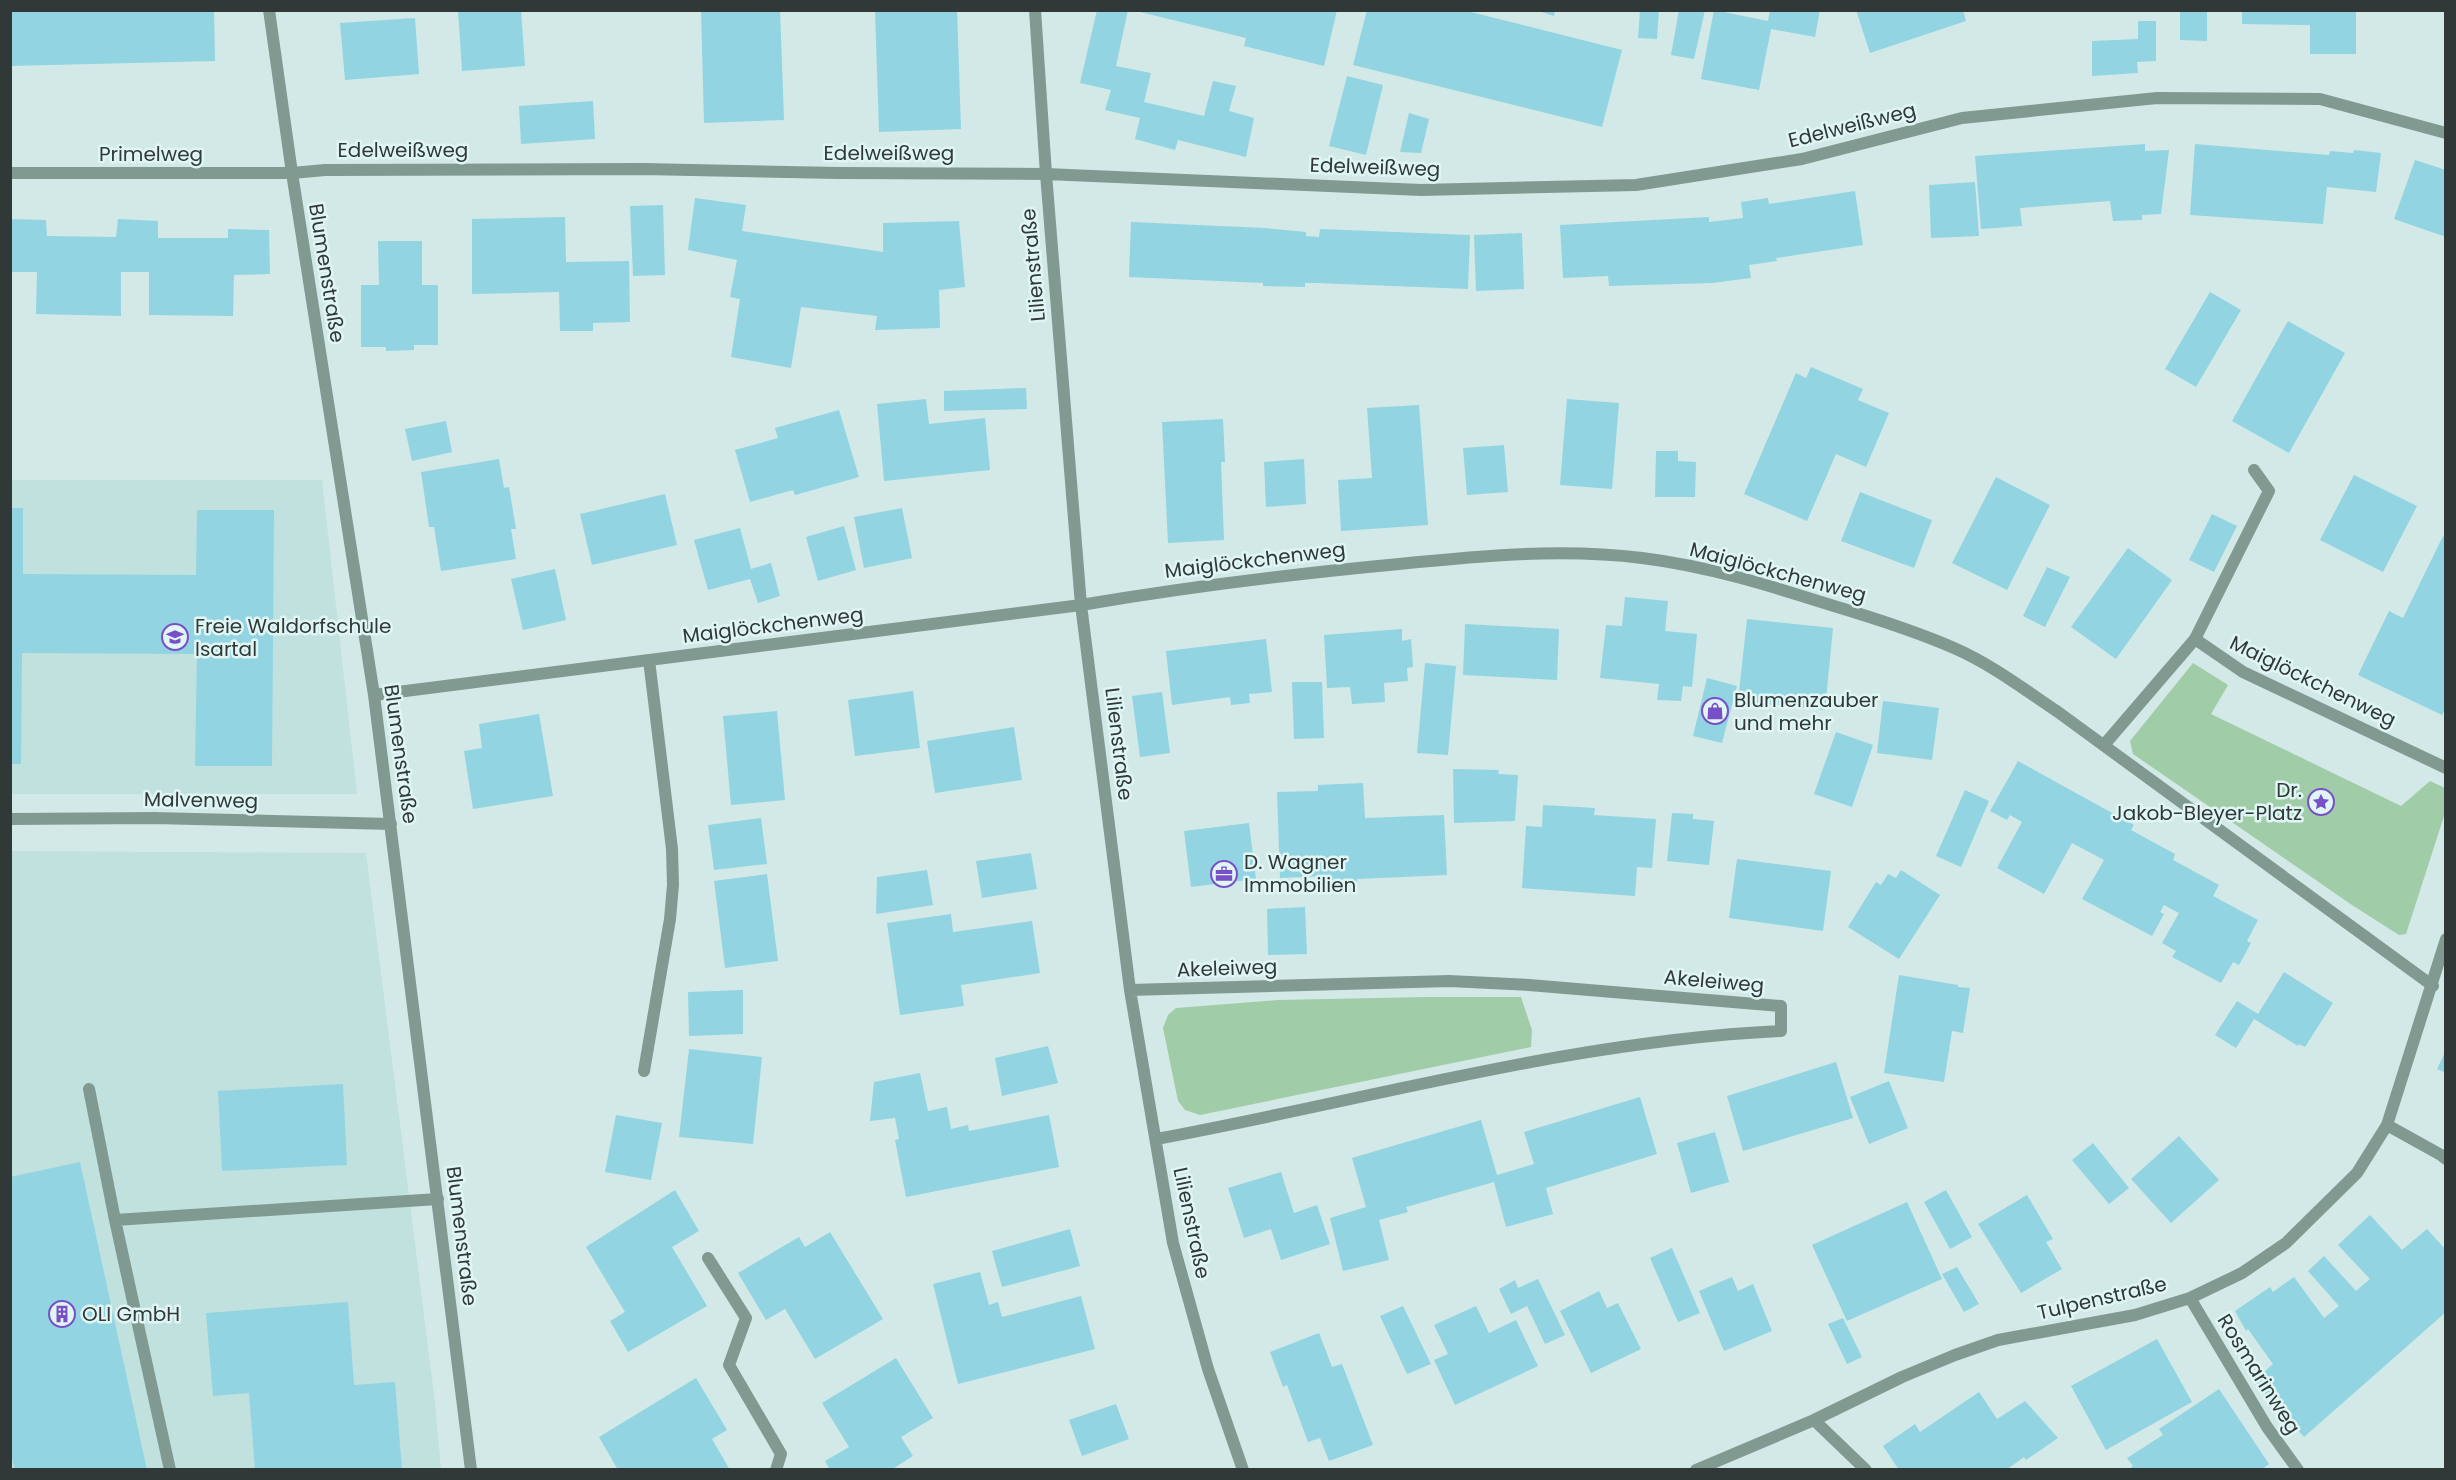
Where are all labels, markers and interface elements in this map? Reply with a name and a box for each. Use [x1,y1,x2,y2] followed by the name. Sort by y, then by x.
[1785,96,1919,154] street label: Edelweißweg
[338,136,468,164] street label: Edelweißweg
[824,139,954,167] street label: Edelweißweg
[99,140,203,168] street label: Primelweg
[1309,151,1441,183] street label: Edelweißweg
[302,201,352,345] street label: Blumenstraße
[1014,207,1052,323] street label: Lilienstraße
[1163,535,1347,585] street label: Maiglöckchenweg
[1687,535,1869,609] street label: Maiglöckchenweg
[681,600,865,650] street label: Maiglöckchenweg
[195,612,391,663] place label: Freie Waldorfschule Isartal
[160,622,190,652] school or university icon: Freie Waldorfschule Isartal
[2225,629,2401,733] street label: Maiglöckchenweg
[377,682,425,826] street label: Blumenstraße
[1098,686,1140,802] street label: Lilienstraße
[1734,686,1879,737] place label: Blumenzauber und mehr
[1700,696,1730,726] shop icon: Blumenzauber und mehr
[2112,776,2302,827] place label: Dr. Jakob-Bleyer-Platz
[144,785,258,815] street label: Malvenweg
[2306,787,2336,817] place icon: Dr. Jakob-Bleyer-Platz
[1244,848,1356,899] place label: D. Wagner Immobilien
[1209,859,1239,889] office icon: D. Wagner Immobilien
[1176,952,1278,984] street label: Akeleiweg
[1663,963,1765,999] street label: Akeleiweg
[440,1165,484,1307] street label: Blumenstraße
[1167,1165,1217,1281] street label: Lilienstraße
[2035,1270,2169,1326] street label: Tulpenstraße
[47,1299,77,1329] building icon: OLI GmbH
[82,1300,180,1328] place label: OLI GmbH
[2211,1308,2307,1440] street label: Rosmarinweg

